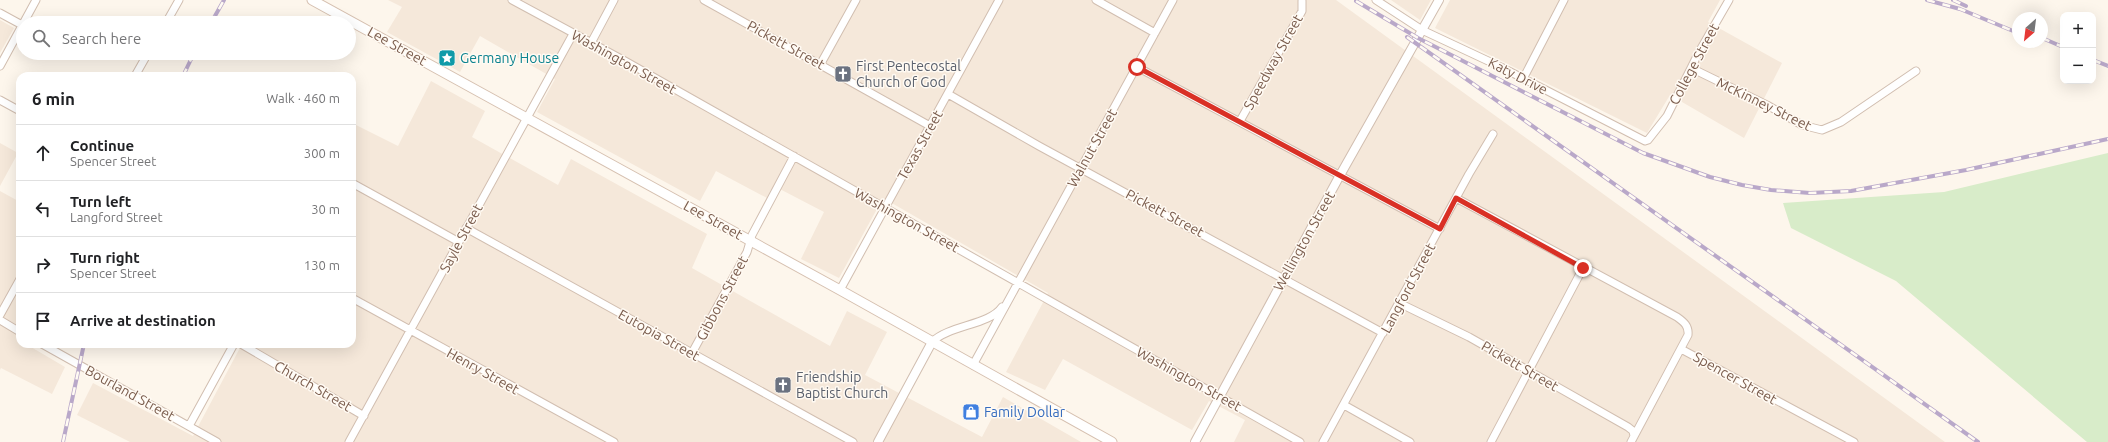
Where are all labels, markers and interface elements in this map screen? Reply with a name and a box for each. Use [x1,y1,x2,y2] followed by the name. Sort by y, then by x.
[1240,11,1306,112] street label: Speedway Street
[2012,12,2048,48] north arrow
[2060,12,2096,84] map controls
[2060,12,2096,48] button: +
[16,16,356,60] search box
[744,17,828,73] street label: Pickett Street
[1666,20,1722,107] street label: College Street
[365,23,430,69] street label: Lee Street
[30,27,52,49] icon: search
[569,27,680,98] street label: Washington Street
[62,30,141,47] text: Search here
[437,48,457,68] place icon: Germany House
[2060,48,2096,84] button: −
[460,50,559,66] place label: Germany House
[1486,54,1550,98] street label: Katy Drive
[856,58,961,90] place label: First Pentecostal Church of God
[1128,58,1146,76] route start
[833,64,853,84] church icon: First Pentecostal Church of God
[1714,74,1815,134] street label: McKinney Street
[32,89,75,108] text: 6 min
[266,91,340,105] text: Walk · 460 m
[1064,106,1120,190] street label: Walnut Street
[894,107,946,183] street label: Texas Street
[70,137,134,154] text: Continue
[32,142,54,164] icon: ahead
[304,146,340,160] text: 300 m
[70,154,156,168] text: Spencer Street
[852,185,963,256] street label: Washington Street
[1123,186,1207,241] street label: Pickett Street
[1270,188,1338,294] street label: Wellington Street
[70,193,131,210] text: Turn left
[681,197,746,243] street label: Lee Street
[32,198,54,220] icon: left
[436,201,486,275] street label: Sayle Street
[311,202,340,216] text: 30 m
[70,210,163,224] text: Langford Street
[1378,240,1439,336] street label: Langford Street
[70,249,140,266] text: Turn right
[693,252,751,343] street label: Gibbons Street
[32,254,54,276] icon: right
[304,258,340,272] text: 130 m
[1574,259,1592,277] route end
[70,266,156,280] text: Spencer Street
[616,306,703,364] street label: Eutopia Street
[32,310,54,332] icon: arrive
[70,312,216,329] text: Arrive at destination
[1479,338,1562,395] street label: Pickett Street
[1134,344,1245,415] street label: Washington Street
[444,345,522,398] street label: Henry Street
[1690,348,1780,408] street label: Spencer Street
[271,357,355,415] street label: Church Street
[82,362,178,424] street label: Bourland Street
[796,369,888,401] place label: Friendship Baptist Church
[773,375,793,395] church icon: Friendship Baptist Church
[961,402,981,422] shop icon: Family Dollar
[984,404,1066,420] place label: Family Dollar

